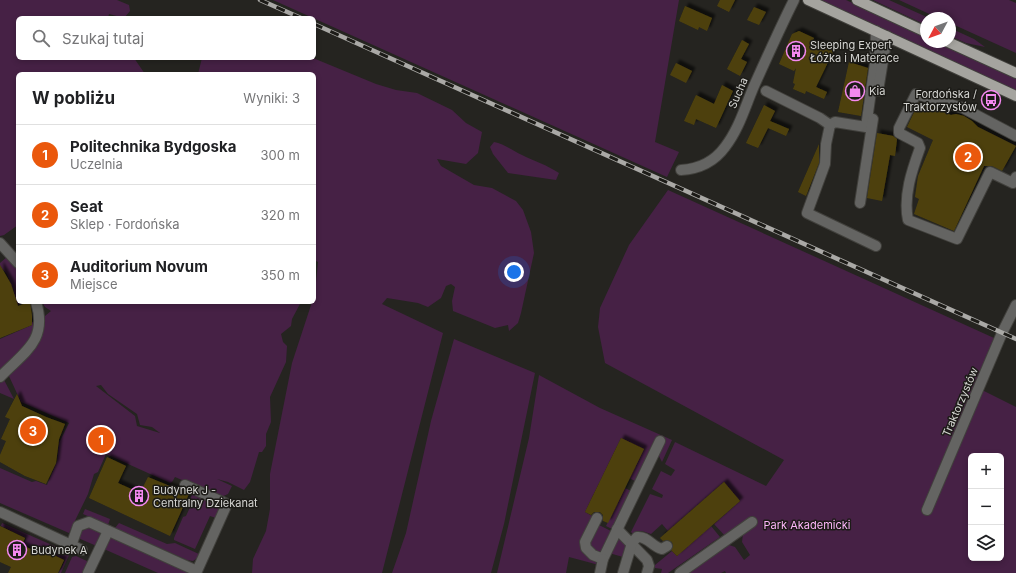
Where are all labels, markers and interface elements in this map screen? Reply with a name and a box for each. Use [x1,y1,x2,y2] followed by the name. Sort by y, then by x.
[920,12,956,48] north arrow
[16,16,316,60] search box
[30,27,52,49] icon: search
[62,29,144,48] text: Szukaj tutaj
[810,38,899,65] place label: Sleeping Expert Łóżka i Materace
[785,40,807,62] building icon: Sleeping Expert Łóżka i Materace
[725,75,751,111] street label: Sucha
[844,80,866,102] shop icon: Kia
[869,84,885,98] place label: Kia
[903,87,977,114] place label: Fordońska / Traktorzystów
[32,88,115,108] text: W pobliżu
[980,89,1002,111] bus stop icon: Fordońska / Traktorzystów
[243,90,300,106] text: Wyniki: 3
[70,137,236,156] text: Politechnika Bydgoska
[955,142,981,172] pin: 2
[42,147,48,163] text: 1
[261,147,300,163] text: 300 m
[70,156,123,172] text: Uczelnia
[70,197,103,216] text: Seat
[41,207,49,223] text: 2
[261,207,300,223] text: 320 m
[70,216,180,232] text: Sklep · Fordońska
[70,257,208,276] text: Auditorium Novum
[504,262,524,282] your location
[41,267,49,283] text: 3
[261,267,300,283] text: 350 m
[70,276,118,292] text: Miejsce
[939,365,981,439] street label: Traktorzystów
[20,416,46,446] pin: 3
[88,425,114,455] pin: 1
[968,453,1004,561] map controls
[968,453,1004,489] button: +
[153,483,258,510] place label: Budynek J - Centralny Dziekanat
[128,485,150,507] building icon: Budynek J - Centralny Dziekanat
[968,489,1004,525] button: −
[764,518,850,532] park label: Park Akademicki
[968,525,1004,561] button: layers
[6,539,28,561] building icon: Budynek A
[31,543,88,557] place label: Budynek A

